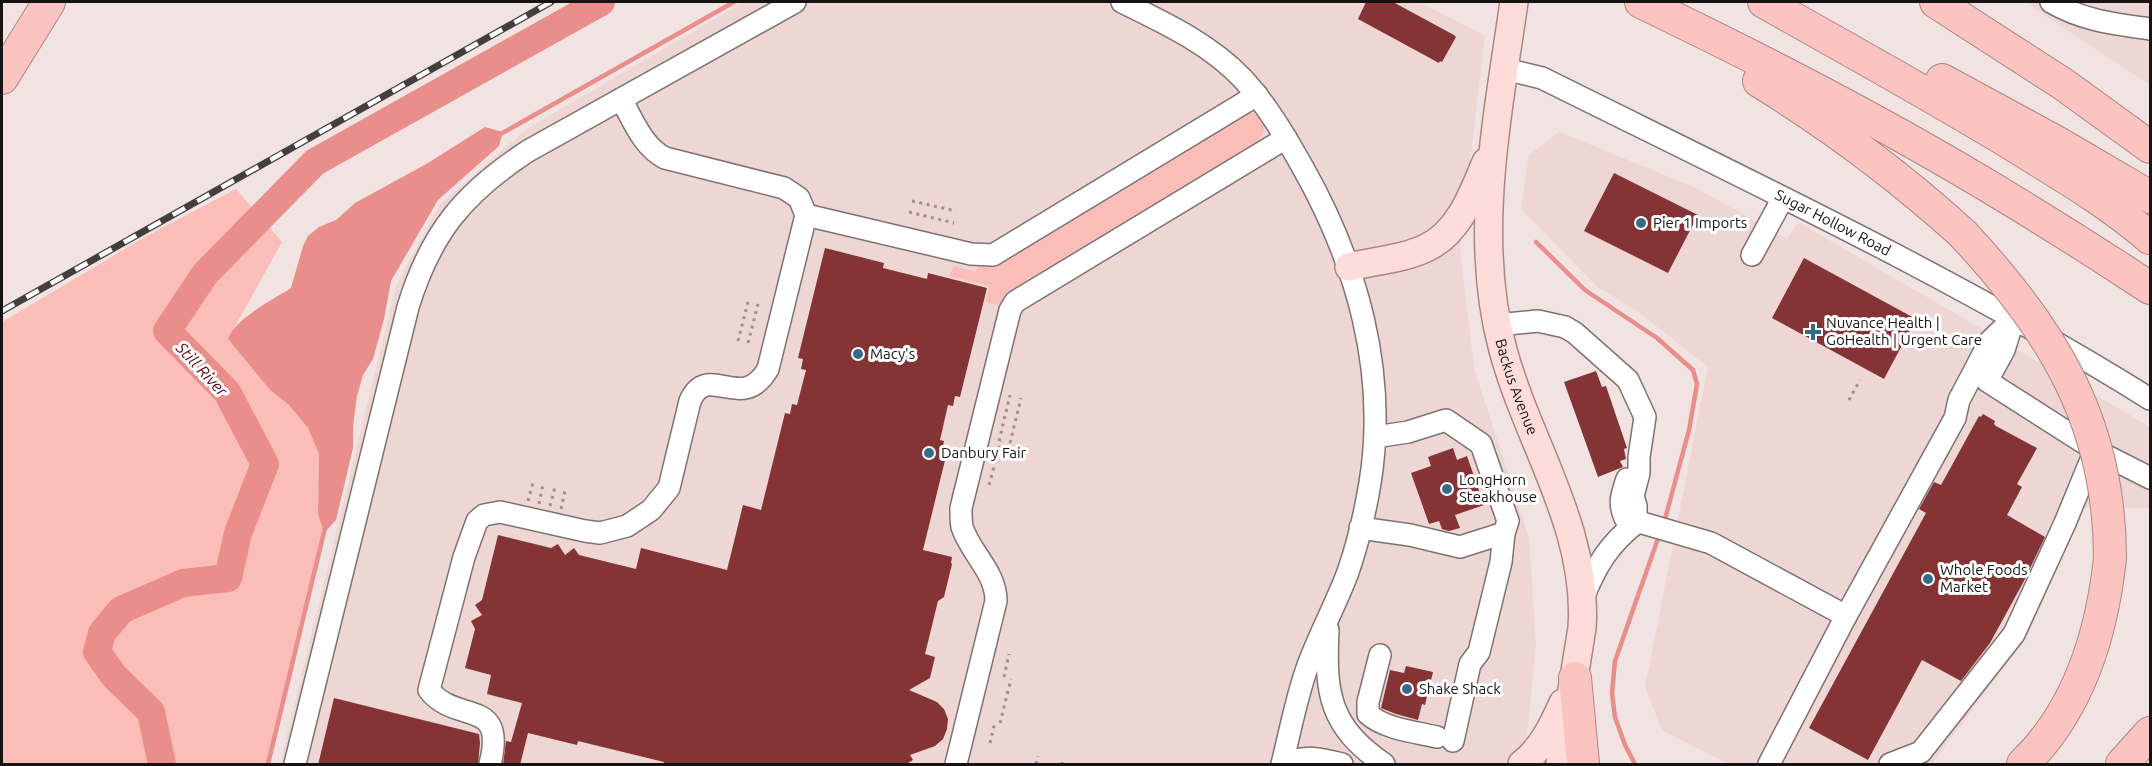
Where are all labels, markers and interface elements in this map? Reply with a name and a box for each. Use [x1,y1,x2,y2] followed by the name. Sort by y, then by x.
[1772,186,1894,259] street label: Sugar Hollow Road
[1653,214,1747,231] place label: Pier 1 Imports
[1634,216,1648,230] marker: Pier 1 Imports
[1826,314,1982,348] place label: Nuvance Health | GoHealth | Urgent Care
[1804,323,1822,341] marker: Nuvance Health | GoHealth | Urgent Care
[1492,337,1542,437] street label: Backus Avenue
[172,338,232,400] water label: Still River
[870,345,915,362] place label: Macy's
[851,347,865,361] marker: Macy's
[941,444,1027,461] place label: Danbury Fair
[922,446,936,460] marker: Danbury Fair
[1459,471,1537,505] place label: LongHorn Steakhouse
[1440,482,1454,496] marker: LongHorn Steakhouse
[1940,561,2028,595] place label: Whole Foods Market
[1921,572,1935,586] marker: Whole Foods Market
[1419,680,1501,697] place label: Shake Shack
[1400,682,1414,696] marker: Shake Shack

